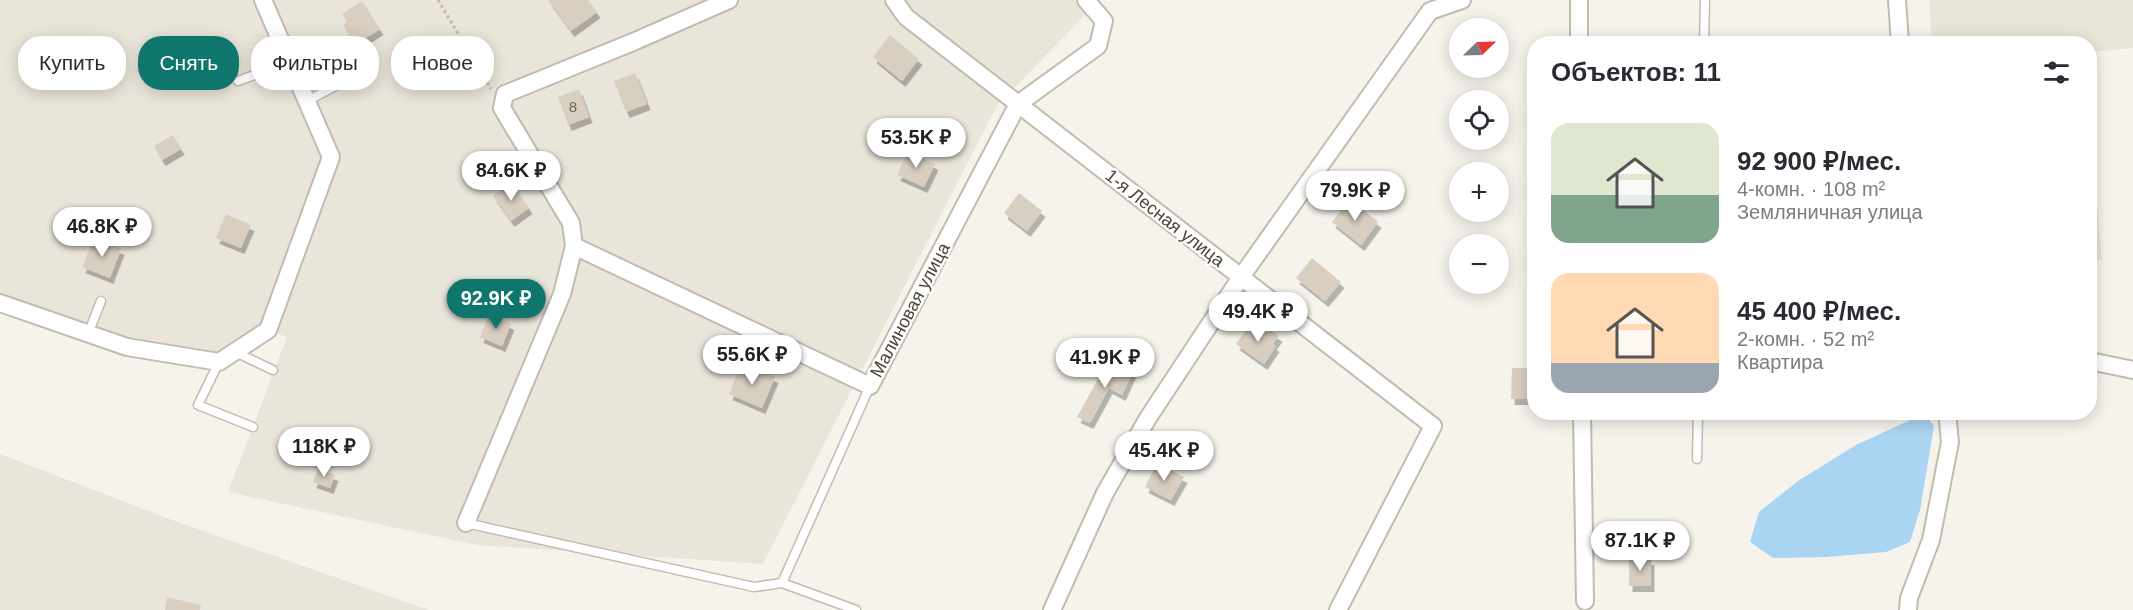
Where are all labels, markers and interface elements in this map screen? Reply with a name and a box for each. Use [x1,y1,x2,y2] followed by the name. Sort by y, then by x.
[1449,18,1509,78] north arrow
[1449,18,1509,294] map controls
[18,36,126,90] chip: Купить
[138,36,239,90] chip: Снять
[251,36,379,90] chip: Фильтры
[391,36,494,90] chip: Новое
[2040,56,2073,89] icon: filters
[1551,57,1721,87] text: Объектов: 11
[1449,90,1509,150] button: locate
[569,98,577,115] house number: 8
[861,118,971,169] pin: 53.5K ₽
[881,126,951,148] text: 53.5K ₽
[1737,146,1901,176] text: 92 900 ₽/мес.
[1599,147,1671,219] icon: home
[456,151,566,202] pin: 84.6K ₽
[476,159,546,181] text: 84.6K ₽
[1449,162,1509,222] button: +
[1101,165,1229,271] street label: 1-я Лесная улица
[1300,171,1410,222] pin: 79.9K ₽
[1737,178,1885,200] text: 4-комн. · 108 m²
[1320,179,1390,201] text: 79.9K ₽
[1737,201,1923,223] text: Земляничная улица
[47,207,157,258] pin: 46.8K ₽
[67,215,137,237] text: 46.8K ₽
[1449,234,1509,294] button: −
[866,239,954,381] street label: Малиновая улица
[441,279,551,330] pin: 92.9K ₽
[461,287,531,309] text: 92.9K ₽
[1203,292,1313,343] pin: 49.4K ₽
[1737,296,1901,326] text: 45 400 ₽/мес.
[1599,297,1671,369] icon: home
[1223,300,1293,322] text: 49.4K ₽
[1737,328,1874,350] text: 2-комн. · 52 m²
[697,335,807,386] pin: 55.6K ₽
[1050,338,1160,389] pin: 41.9K ₽
[717,343,787,365] text: 55.6K ₽
[1070,346,1140,368] text: 41.9K ₽
[1737,351,1823,373] text: Квартира
[275,427,373,478] pin: 118K ₽
[1109,431,1219,482] pin: 45.4K ₽
[292,435,356,457] text: 118K ₽
[1129,439,1199,461] text: 45.4K ₽
[1585,521,1695,572] pin: 87.1K ₽
[1605,529,1675,551] text: 87.1K ₽

